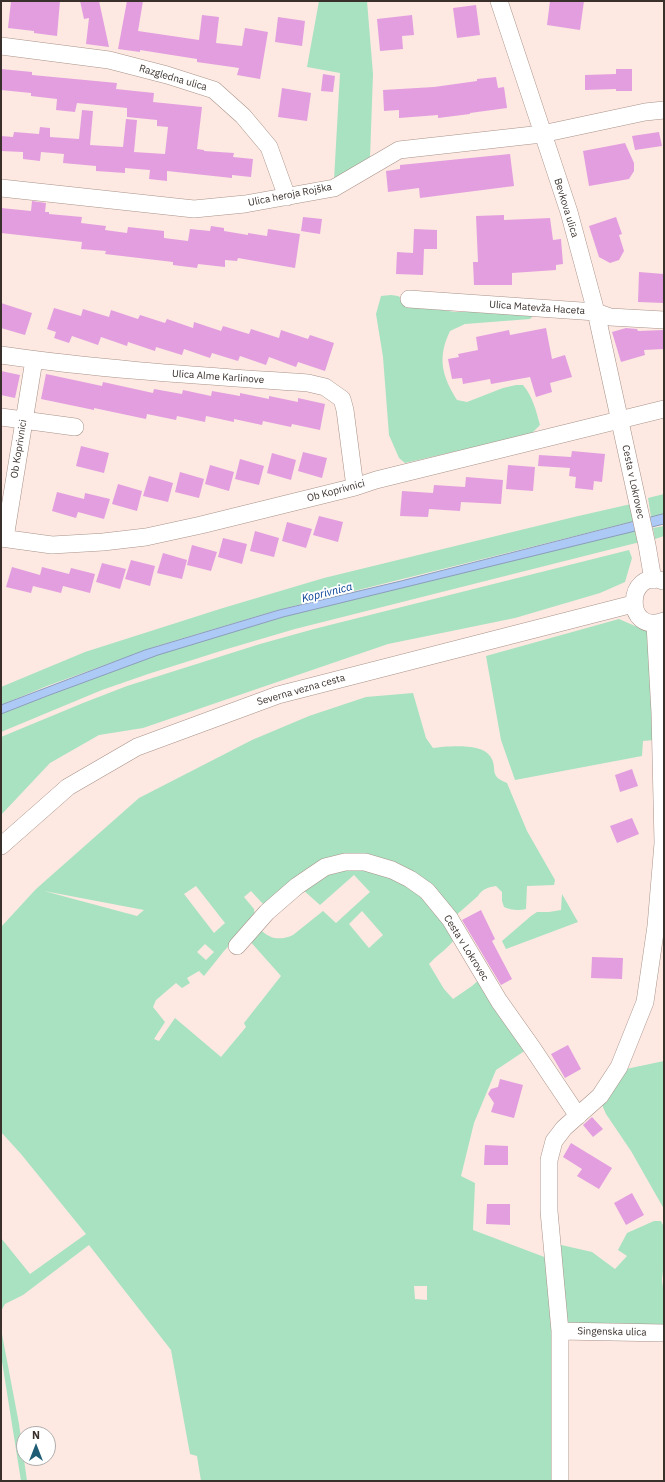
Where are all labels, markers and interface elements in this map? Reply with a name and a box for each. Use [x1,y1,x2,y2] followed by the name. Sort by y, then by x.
[138,63,208,93] street label: Razgledna ulica
[551,177,581,239] street label: Bevkova ulica
[247,181,333,209] street label: Ulica heroja Rojška
[489,299,585,317] street label: Ulica Matevža Haceta
[171,368,265,386] street label: Ulica Alme Karlinove
[8,419,30,479] street label: Ob Koprivnici
[619,444,647,520] street label: Cesta v Lokrovec
[306,478,366,504] street label: Ob Koprivnici
[300,580,354,606] water label: Koprivnica
[256,672,346,708] street label: Severna vezna cesta
[441,913,491,983] street label: Cesta v Lokrovec
[577,1325,647,1339] street label: Singenska ulica
[16,1426,56,1466] north arrow
[32,1428,40,1442] text: N

